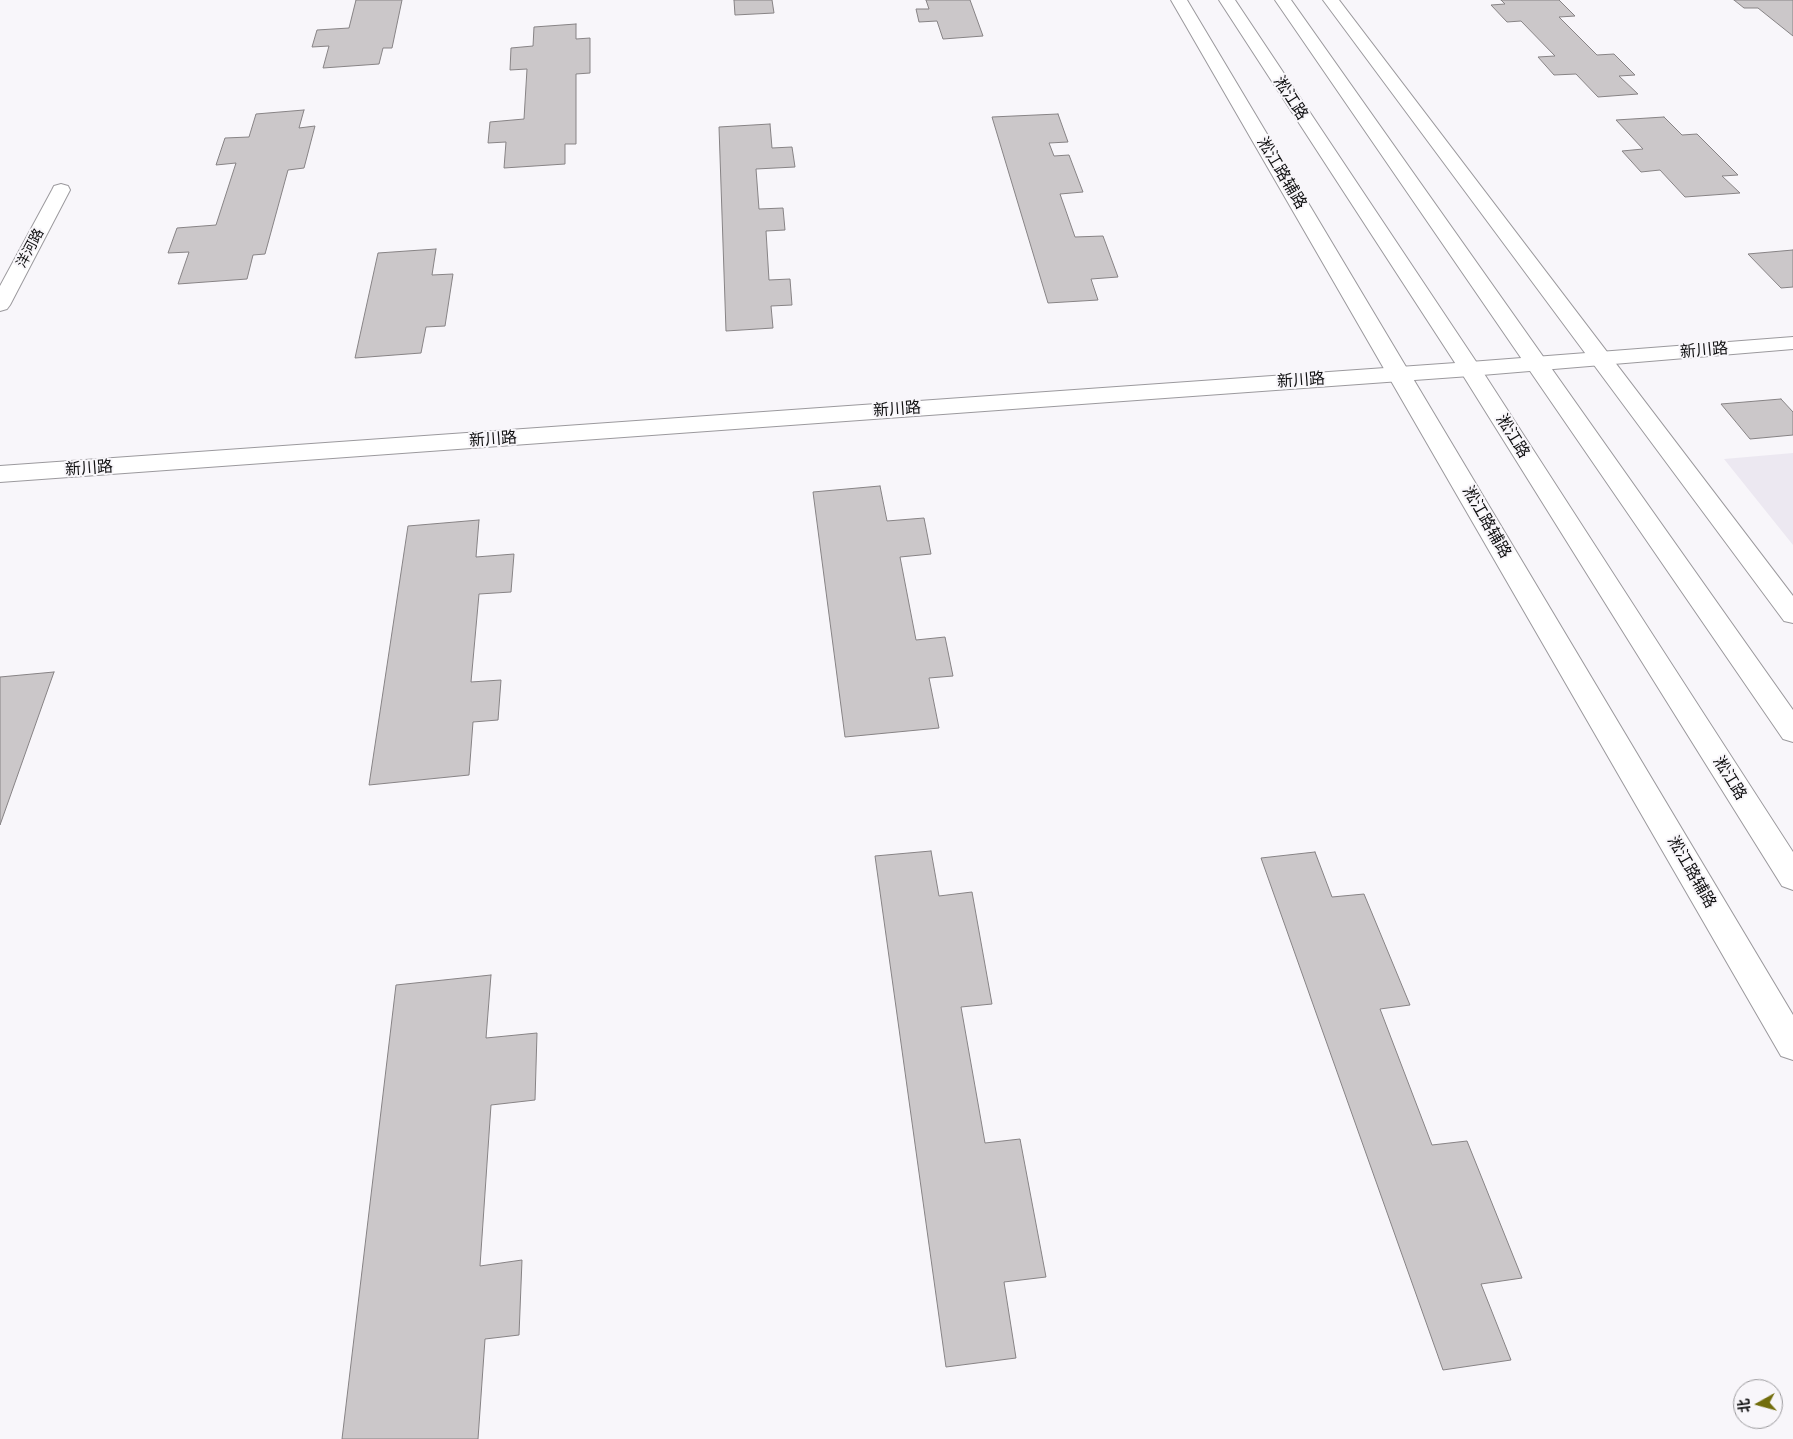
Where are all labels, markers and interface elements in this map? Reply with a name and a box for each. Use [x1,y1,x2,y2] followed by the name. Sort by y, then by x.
[1270,73,1312,123] street label: 淞江路
[1253,134,1311,212] street label: 淞江路辅路
[13,226,47,270] street label: 洋河路
[1679,338,1729,362] street label: 新川路
[1276,369,1326,391] street label: 新川路
[872,398,922,420] street label: 新川路
[1492,411,1534,461] street label: 淞江路
[468,428,518,450] street label: 新川路
[64,457,114,479] street label: 新川路
[1459,483,1515,561] street label: 淞江路辅路
[1709,753,1751,803] street label: 淞江路
[1664,833,1720,911] street label: 淞江路辅路
[1733,1379,1783,1429] north arrow
[1734,1398,1753,1414] text: 北

